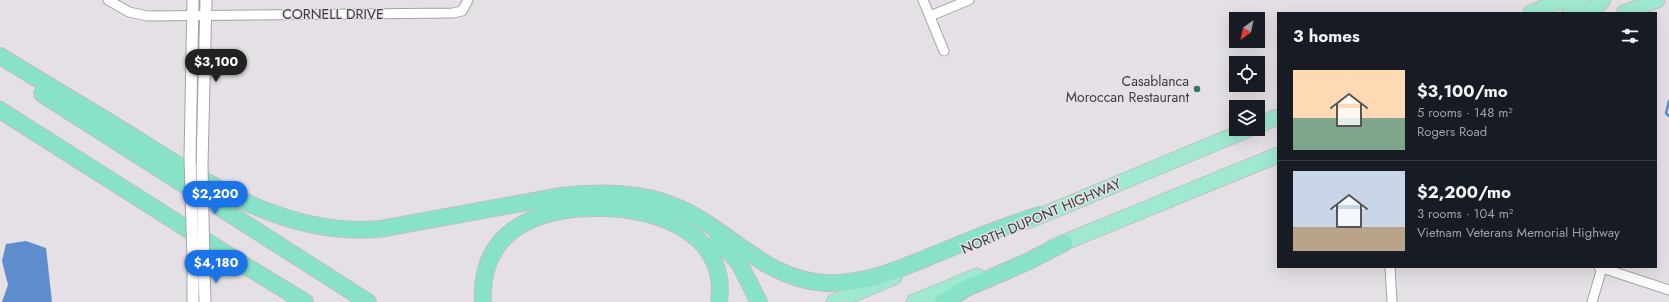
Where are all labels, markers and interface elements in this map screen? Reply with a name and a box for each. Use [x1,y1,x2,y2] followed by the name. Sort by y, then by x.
[282,4,384,24] street label: CORNELL DRIVE
[1229,12,1265,48] north arrow
[1229,12,1265,136] map controls
[1293,24,1360,48] text: 3 homes
[1619,25,1641,47] icon: filters
[183,49,249,83] pin: $3,100
[194,52,238,71] text: $3,100
[1229,56,1265,92] button: locate
[1066,71,1190,107] place label: Casablanca Moroccan Restaurant
[1417,79,1508,103] text: $3,100/mo
[1192,84,1202,94] marker: Casablanca Moroccan Restaurant
[1325,86,1373,134] icon: home
[1229,100,1265,136] button: layers
[1417,103,1513,122] text: 5 rooms · 148 m²
[1417,122,1487,141] text: Rogers Road
[958,173,1124,259] street label: NORTH DUPONT HIGHWAY
[1417,180,1511,204] text: $2,200/mo
[182,181,248,215] pin: $2,200
[192,184,238,203] text: $2,200
[1325,187,1373,235] icon: home
[1417,204,1513,223] text: 3 rooms · 104 m²
[1417,223,1620,242] text: Vietnam Veterans Memorial Highway
[183,250,249,284] pin: $4,180
[194,253,238,272] text: $4,180

